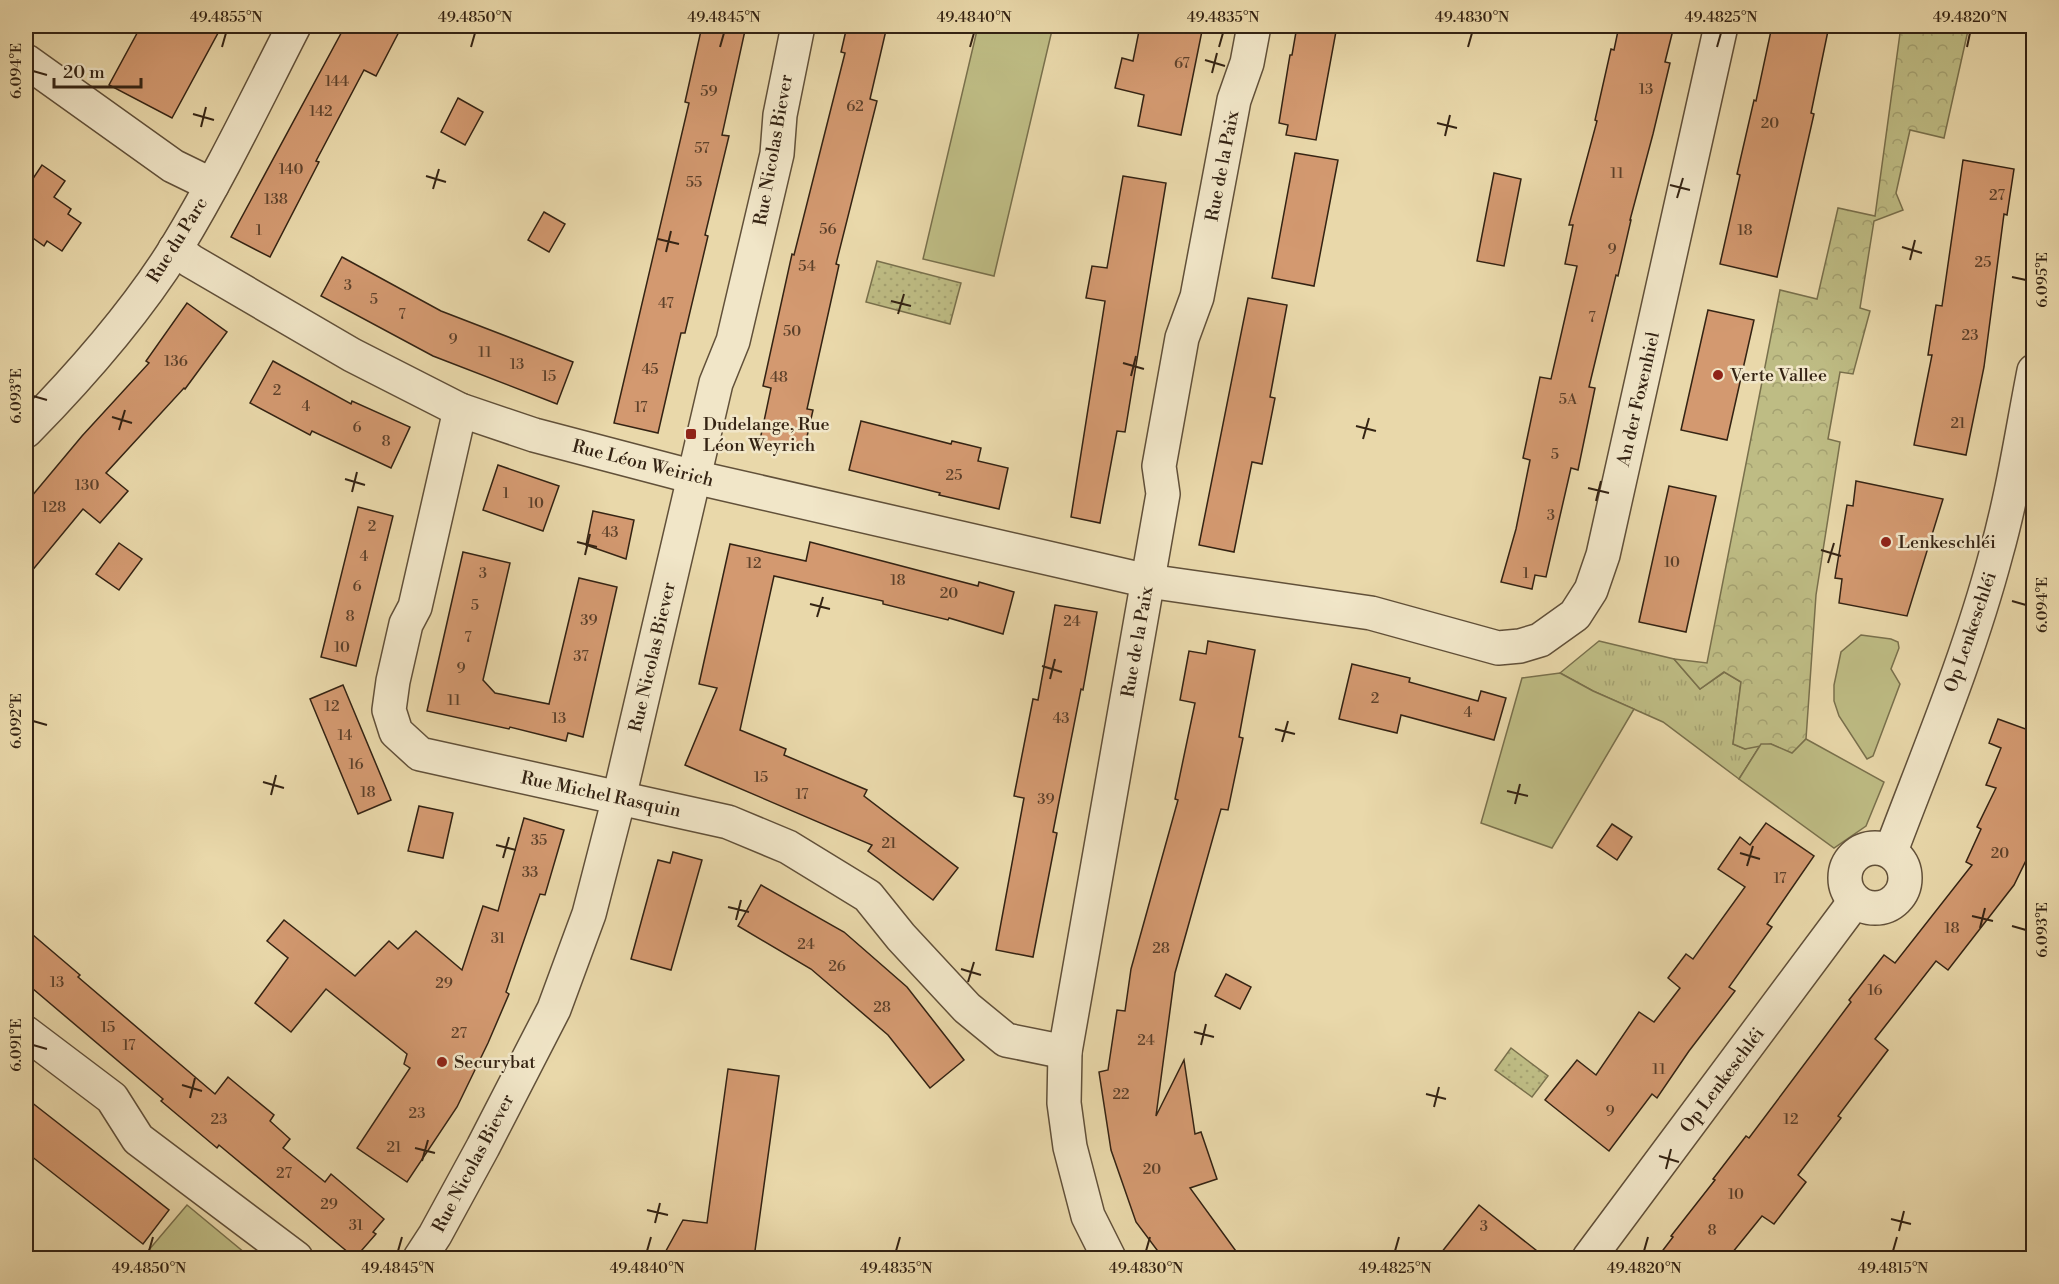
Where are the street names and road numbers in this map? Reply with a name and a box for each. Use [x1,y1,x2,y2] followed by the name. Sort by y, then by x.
[749,72,798,228] street label: Rue Nicolas Biever
[1200,108,1245,223] street label: Rue de la Paix
[142,193,213,287] street label: Rue du Parc
[1612,329,1665,470] street label: An der Foxenhiel
[570,435,716,492] street label: Rue Léon Weirich
[1939,569,2002,696] street label: Op Lenkeschléi
[624,580,681,734] street label: Rue Nicolas Biever
[1116,584,1159,699] street label: Rue de la Paix
[519,766,683,823] street label: Rue Michel Rasquin
[1675,1023,1770,1138] street label: Op Lenkeschléi
[427,1090,520,1236] street label: Rue Nicolas Biever

